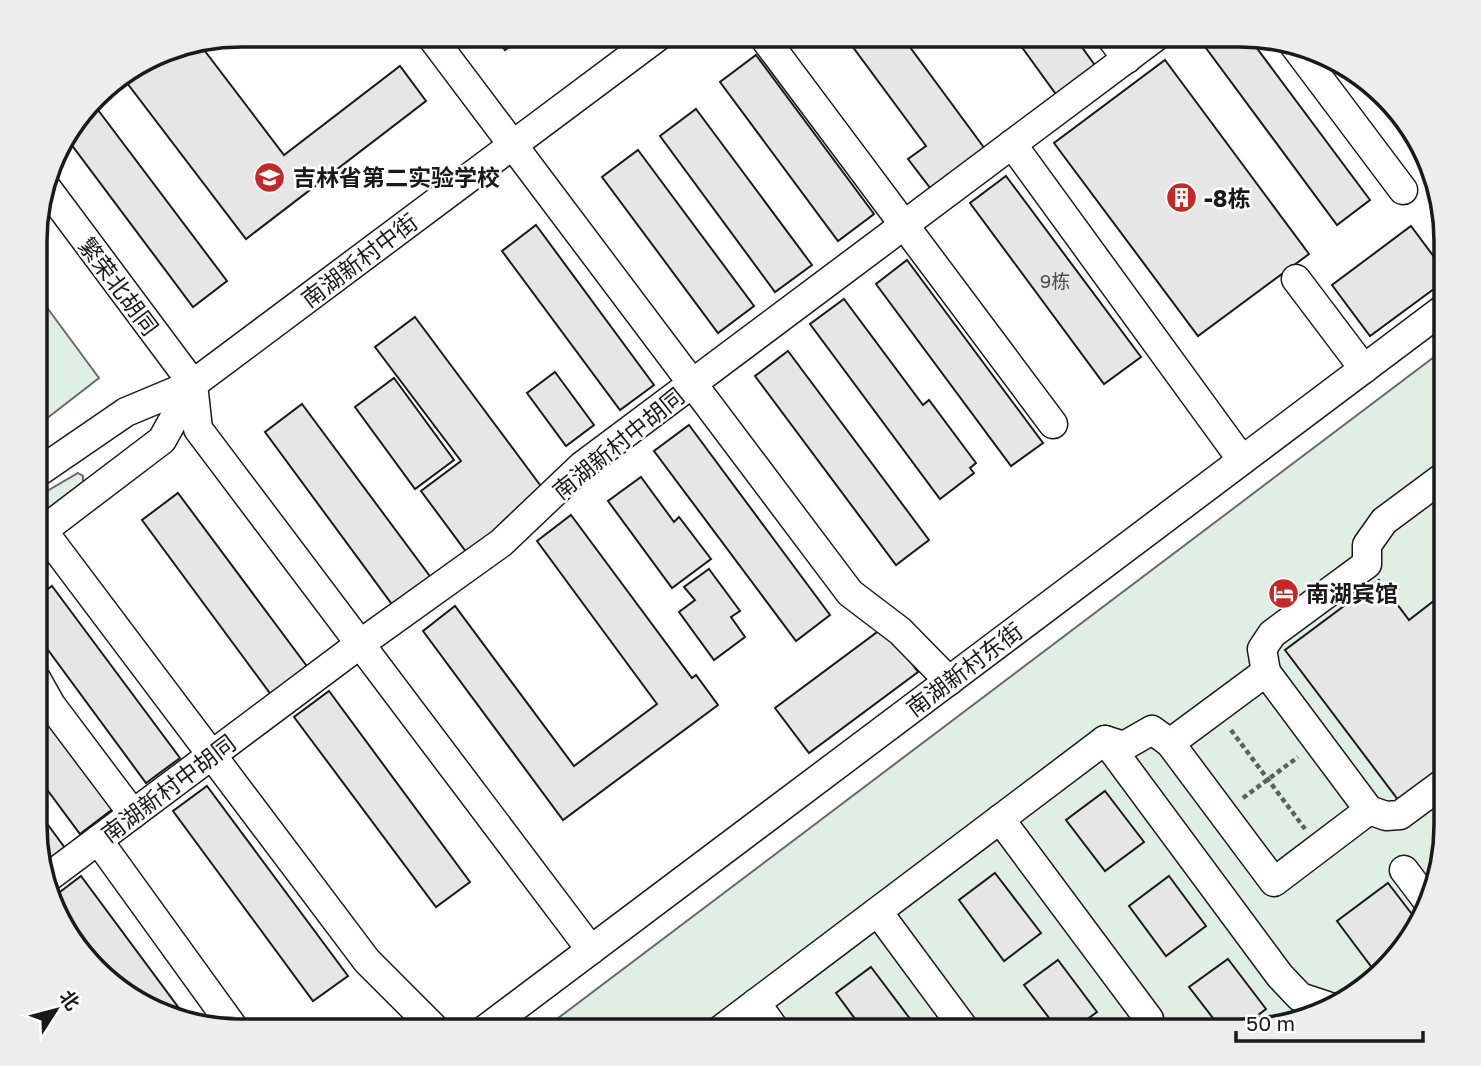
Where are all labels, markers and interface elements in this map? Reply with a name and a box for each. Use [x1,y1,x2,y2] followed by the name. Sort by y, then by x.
[253,160,287,194] school or university icon: 吉林省第二实验学校
[293,163,500,191] place label: 吉林省第二实验学校
[1164,181,1198,215] building icon: -8栋
[1204,184,1250,212] place label: -8栋
[295,207,423,313] street label: 南湖新村中街
[73,232,165,340] street label: 繁荣北胡同
[1040,269,1070,292] house number: 9栋
[547,381,689,505] street label: 南湖新村中胡同
[1266,576,1300,610] hotel icon: 南湖宾馆
[1306,579,1398,607] place label: 南湖宾馆
[900,616,1028,722] street label: 南湖新村东街
[95,728,241,848] street label: 南湖新村中胡同
[21,975,91,1045] north arrow
[55,985,85,1014] text: 北
[1236,1000,1423,1044] scale bar
[1246,1010,1295,1036] text: 50 m

